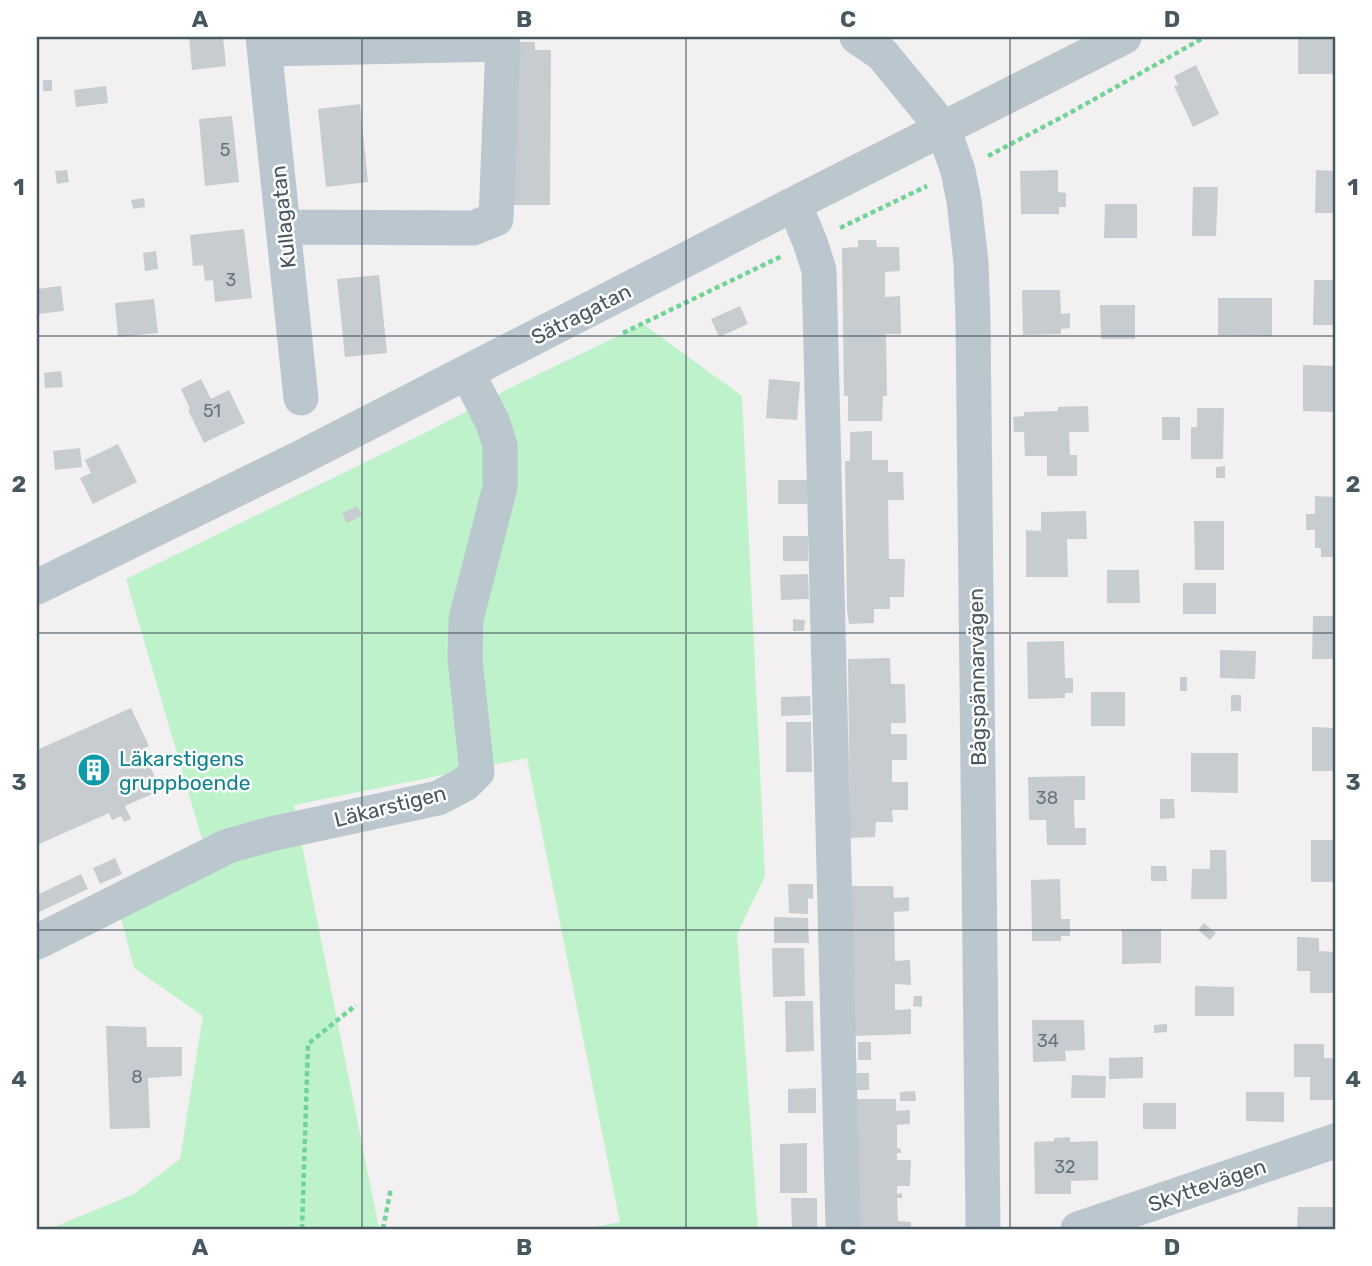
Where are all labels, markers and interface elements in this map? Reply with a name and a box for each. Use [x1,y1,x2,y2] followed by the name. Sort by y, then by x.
[192,5,209,33] text: A
[516,5,532,33] text: B
[840,5,856,33] text: C
[1164,5,1180,33] text: D
[220,139,230,161] house number: 5
[265,164,301,270] street label: Kullagatan
[13,173,25,201] text: 1
[1347,173,1359,201] text: 1
[226,269,236,291] house number: 3
[527,278,635,350] street label: Sätragatan
[203,400,221,422] house number: 51
[12,470,26,498] text: 2
[1346,470,1360,498] text: 2
[963,588,991,766] street label: Bågspännarvägen
[119,746,250,795] place label: Läkarstigens gruppboende
[75,751,113,789] building icon: Läkarstigens gruppboende
[11,768,27,796] text: 3
[1345,768,1361,796] text: 3
[331,780,449,832] street label: Läkarstigen
[1036,787,1058,809] house number: 38
[1037,1030,1059,1052] house number: 34
[11,1065,27,1093] text: 4
[1345,1065,1361,1093] text: 4
[131,1066,143,1088] house number: 8
[1145,1153,1269,1217] street label: Skyttevägen
[1054,1156,1076,1178] house number: 32
[192,1233,209,1261] text: A
[516,1233,532,1261] text: B
[840,1233,856,1261] text: C
[1164,1233,1180,1261] text: D

